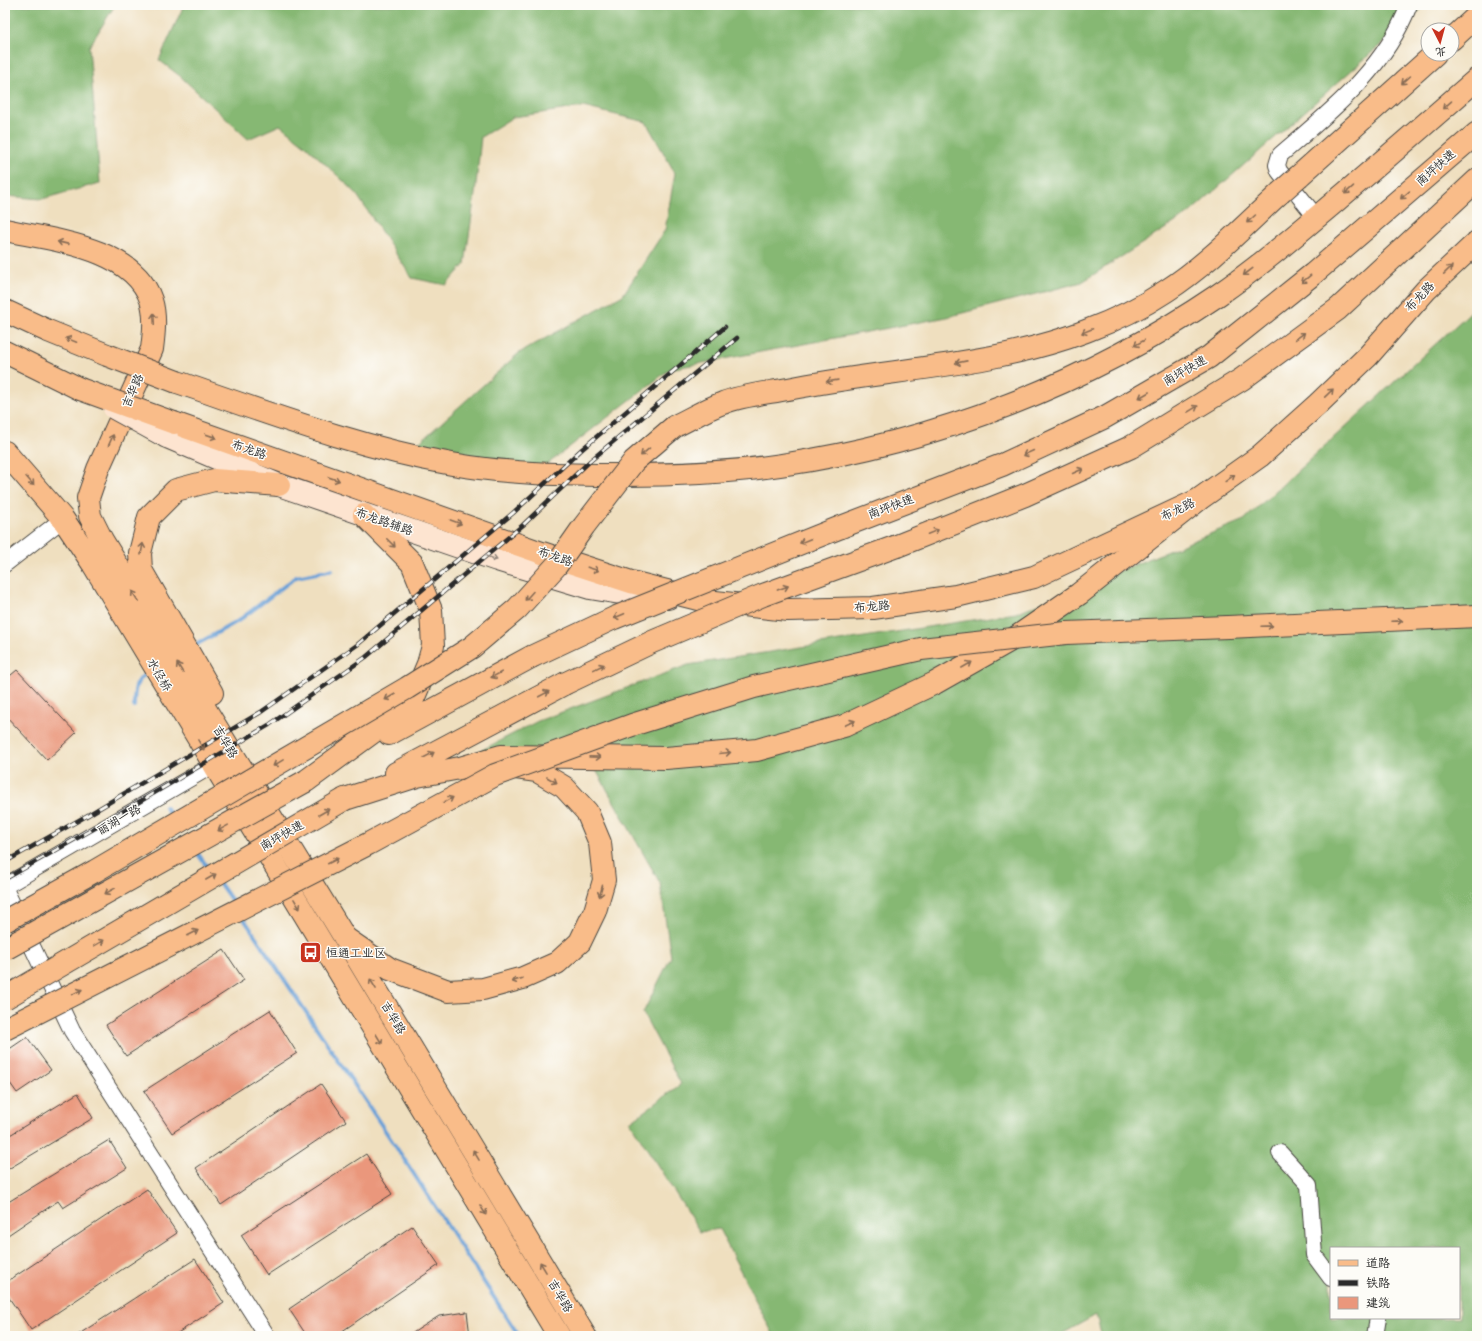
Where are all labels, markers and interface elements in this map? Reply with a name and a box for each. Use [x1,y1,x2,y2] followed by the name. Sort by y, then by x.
[1420,22,1460,62] north arrow
[1435,41,1447,60] text: 北
[1401,75,1411,85] one-way arrow
[1442,100,1453,109] one-way arrow
[1412,145,1460,191] street label: 南坪快速
[1344,185,1354,194] one-way arrow
[1400,191,1411,200] one-way arrow
[1246,215,1256,224] one-way arrow
[56,238,69,246] one-way arrow
[1443,265,1453,274] one-way arrow
[1243,268,1254,276] one-way arrow
[1301,275,1312,284] one-way arrow
[1401,277,1439,317] street label: 布龙路
[150,313,158,326] one-way arrow
[1081,327,1093,335] one-way arrow
[1295,332,1306,341] one-way arrow
[65,336,77,344] one-way arrow
[1134,339,1146,347] one-way arrow
[1159,351,1211,391] street label: 南坪快速
[955,358,968,366] one-way arrow
[117,371,149,411] street label: 吉华路
[826,377,839,385] one-way arrow
[1323,389,1334,398] one-way arrow
[1138,391,1150,399] one-way arrow
[1187,405,1199,413] one-way arrow
[204,433,217,440] one-way arrow
[108,435,115,447] one-way arrow
[229,435,269,465] street label: 布龙路
[640,447,650,456] one-way arrow
[1022,450,1034,457] one-way arrow
[1072,467,1084,474] one-way arrow
[1224,473,1235,482] one-way arrow
[26,476,35,486] one-way arrow
[327,476,340,483] one-way arrow
[865,490,917,524] street label: 南坪快速
[1158,494,1198,526] street label: 布龙路
[353,503,415,541] street label: 布龙路辅路
[450,519,463,526] one-way arrow
[926,527,938,535] one-way arrow
[386,538,396,548] one-way arrow
[799,538,811,546] one-way arrow
[535,542,575,572] street label: 布龙路
[138,543,146,556] one-way arrow
[485,555,498,562] one-way arrow
[586,566,599,573] one-way arrow
[776,584,788,592] one-way arrow
[131,590,139,602] one-way arrow
[524,591,533,602] one-way arrow
[853,596,891,618] street label: 布龙路
[614,613,626,620] one-way arrow
[1390,617,1403,624] one-way arrow
[1260,622,1273,629] one-way arrow
[142,655,177,696] street label: 水径桥
[961,660,973,668] one-way arrow
[176,663,184,674] one-way arrow
[593,663,605,670] one-way arrow
[490,672,502,679] one-way arrow
[538,690,550,698] one-way arrow
[385,694,397,702] one-way arrow
[844,719,856,726] one-way arrow
[208,722,242,762] street label: 吉华路
[197,739,205,750] one-way arrow
[718,749,731,757] one-way arrow
[423,751,435,758] one-way arrow
[588,753,601,761] one-way arrow
[272,759,284,767] one-way arrow
[546,777,558,785] one-way arrow
[442,796,454,803] one-way arrow
[93,800,145,840] street label: 丽湖一路
[318,807,330,815] one-way arrow
[256,816,308,856] street label: 南坪快速
[217,824,229,832] one-way arrow
[327,857,339,864] one-way arrow
[205,873,217,881] one-way arrow
[596,884,604,897] one-way arrow
[104,887,116,895] one-way arrow
[294,898,302,910] one-way arrow
[187,929,199,936] one-way arrow
[93,938,105,946] one-way arrow
[298,940,324,966] bus stop icon: 恒通工业区
[326,944,386,963] place label: 恒通工业区
[511,977,524,984] one-way arrow
[368,978,376,990] one-way arrow
[71,988,83,996] one-way arrow
[376,998,410,1038] street label: 吉华路
[376,1033,384,1045] one-way arrow
[471,1149,479,1161] one-way arrow
[479,1204,487,1216] one-way arrow
[1330,1247,1460,1319] legend
[1366,1254,1390,1273] text: 道路
[538,1261,546,1273] one-way arrow
[1366,1274,1390,1293] text: 铁路
[543,1276,577,1316] street label: 吉华路
[1366,1294,1390,1313] text: 建筑

